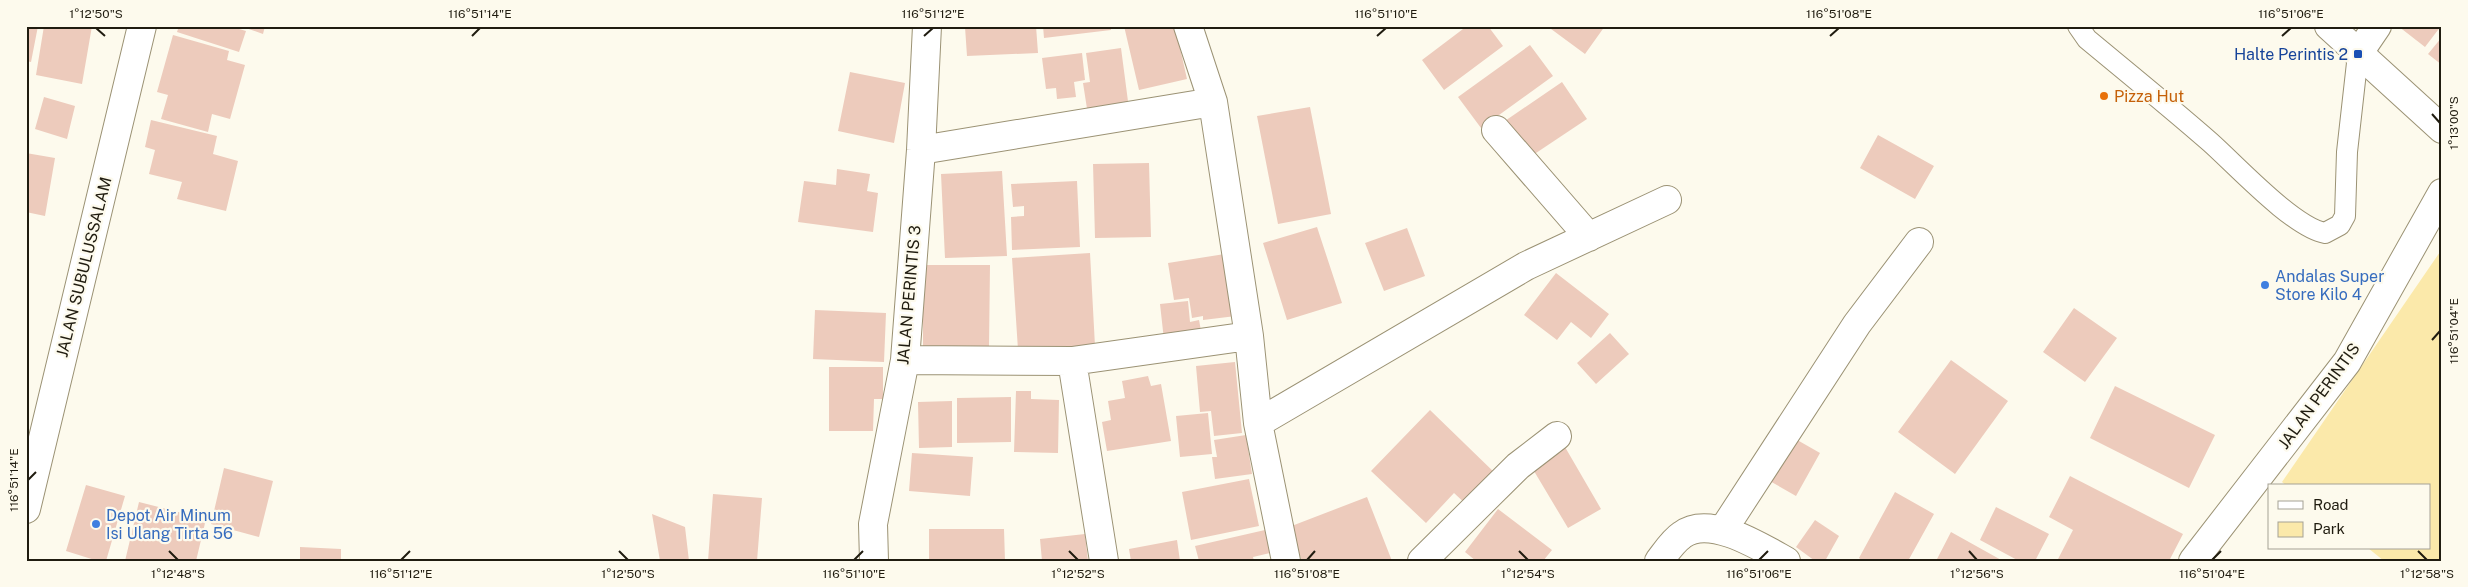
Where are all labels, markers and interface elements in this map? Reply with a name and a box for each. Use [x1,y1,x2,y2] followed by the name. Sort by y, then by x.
[69,7,123,21] text: 1°12'50"S
[448,7,512,21] text: 116°51'14"E
[902,7,964,21] text: 116°51'12"E
[1354,7,1418,21] text: 116°51'10"E
[1806,7,1872,21] text: 116°51'08"E
[2258,7,2324,21] text: 116°51'06"E
[2234,45,2348,64] place label: Halte Perintis 2
[2352,48,2364,60] marker: Halte Perintis 2
[2114,87,2184,106] place label: Pizza Hut
[2098,90,2110,102] marker: Pizza Hut
[2447,96,2461,150] text: 1°13'00"S
[52,175,116,359] street label: JALAN SUBULUSSALAM
[893,224,925,366] street label: JALAN PERINTIS 3
[2275,267,2384,304] place label: Andalas Super Store Kilo 4
[2259,279,2271,291] marker: Andalas Super Store Kilo 4
[2447,298,2461,364] text: 116°51'04"E
[2274,339,2364,453] street label: JALAN PERINTIS
[7,448,21,512] text: 116°51'14"E
[2268,484,2430,550] legend
[2313,496,2349,513] text: Road
[106,506,233,543] place label: Depot Air Minum Isi Ulang Tirta 56
[90,518,102,530] marker: Depot Air Minum Isi Ulang Tirta 56
[2313,520,2345,537] text: Park
[151,567,205,581] text: 1°12'48"S
[370,567,432,581] text: 116°51'12"E
[601,567,655,581] text: 1°12'50"S
[822,567,886,581] text: 116°51'10"E
[1051,567,1105,581] text: 1°12'52"S
[1274,567,1340,581] text: 116°51'08"E
[1501,567,1555,581] text: 1°12'54"S
[1726,567,1792,581] text: 116°51'06"E
[1950,567,2004,581] text: 1°12'56"S
[2179,567,2245,581] text: 116°51'04"E
[2400,567,2454,581] text: 1°12'58"S

